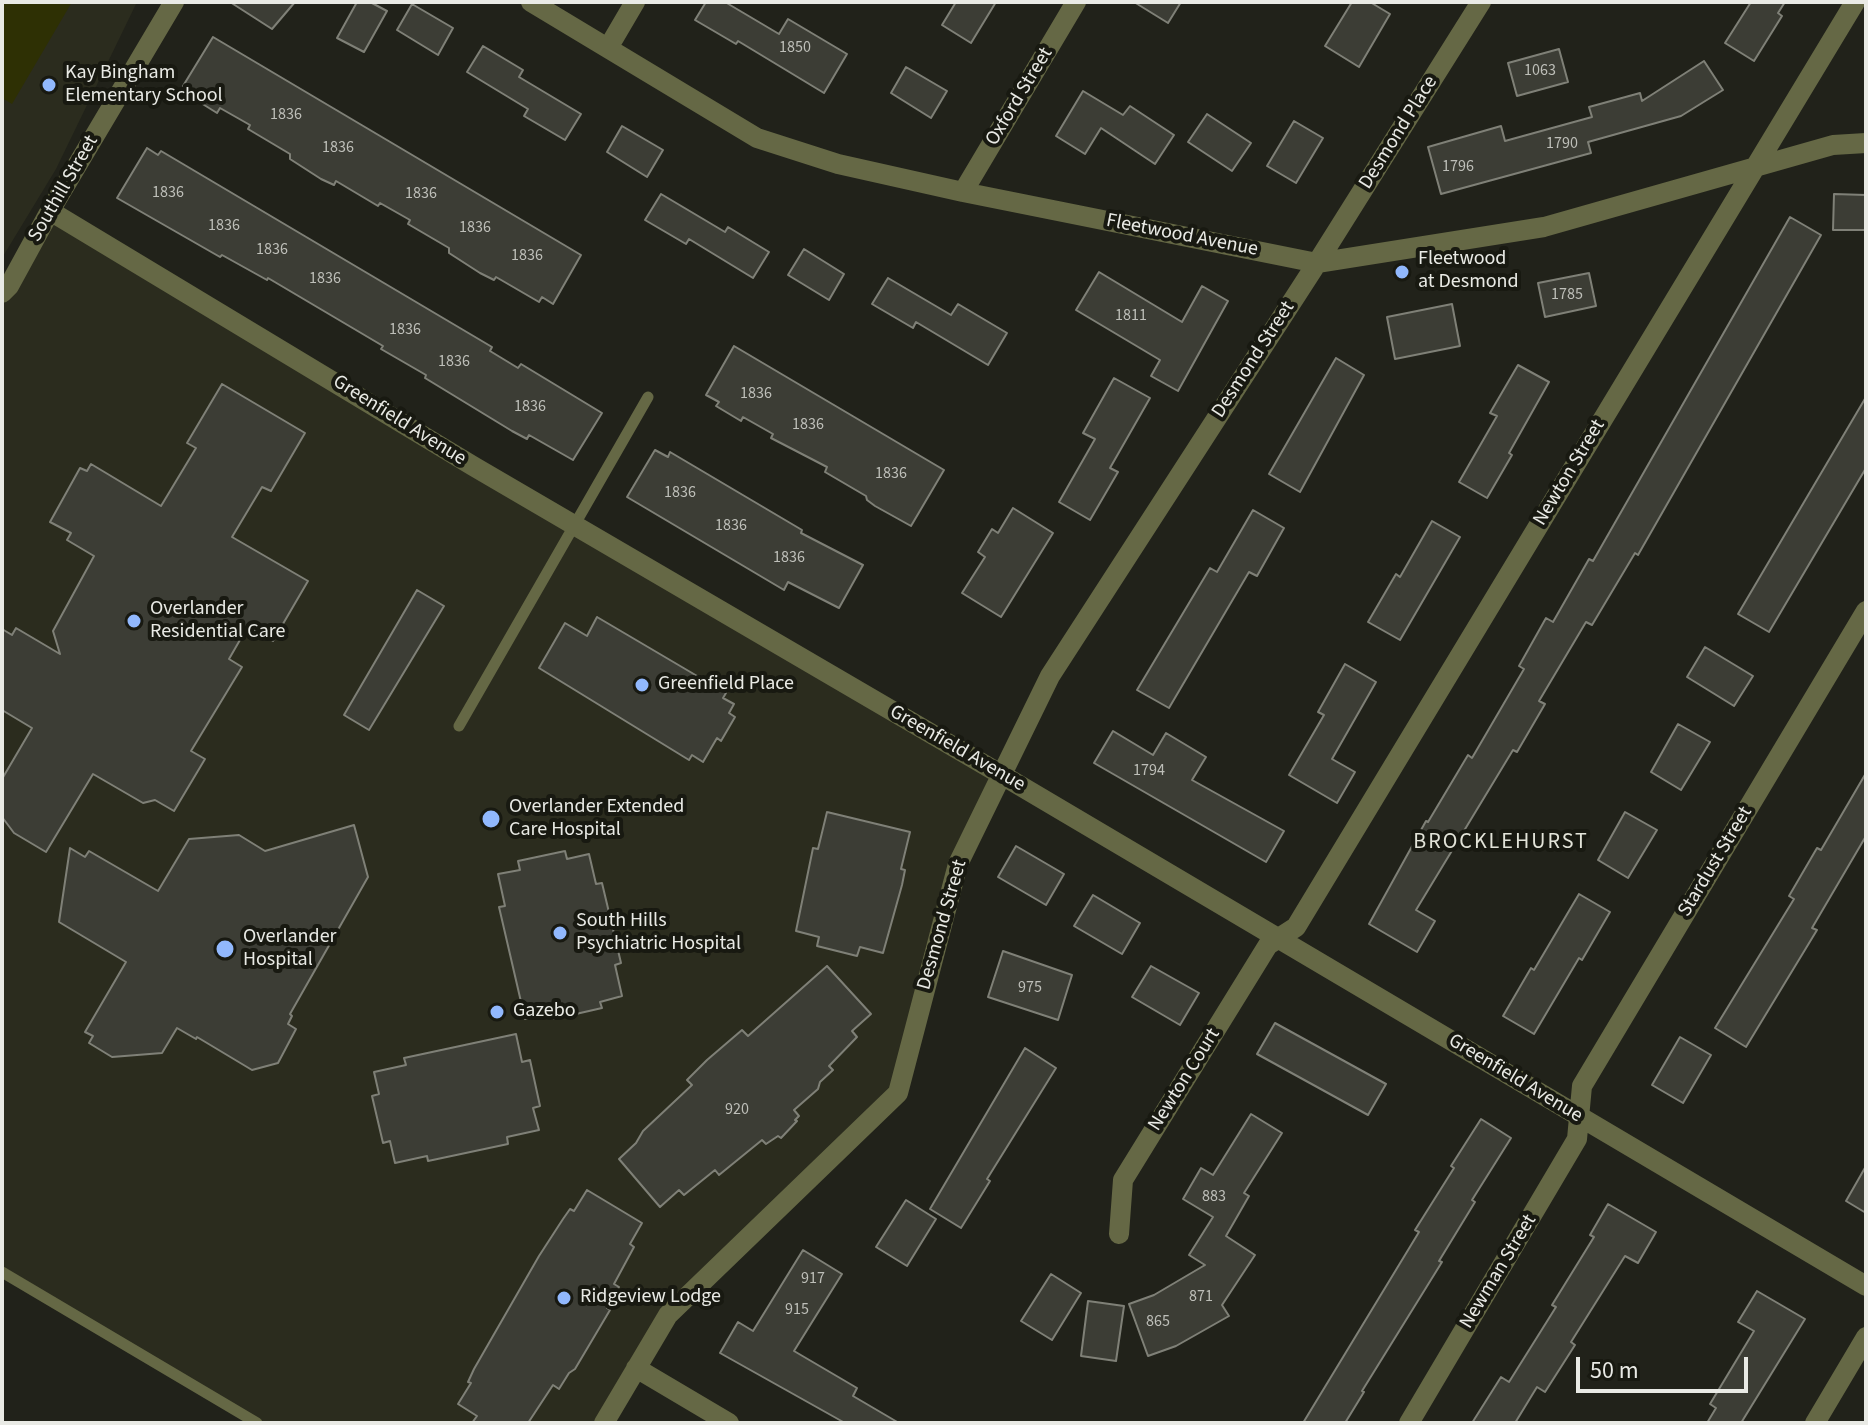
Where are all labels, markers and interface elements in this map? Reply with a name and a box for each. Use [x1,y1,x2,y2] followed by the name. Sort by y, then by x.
[779,38,811,58] house number: 1850
[981,44,1059,150] street label: Oxford Street
[1524,61,1556,81] house number: 1063
[65,62,223,109] place label: Kay Bingham Elementary School
[1355,72,1443,194] street label: Desmond Place
[40,76,58,94] marker: Kay Bingham Elementary School
[270,105,302,125] house number: 1836
[24,131,104,247] street label: Southill Street
[1546,134,1578,154] house number: 1790
[322,138,354,158] house number: 1836
[1442,157,1474,177] house number: 1796
[152,183,184,203] house number: 1836
[405,184,437,204] house number: 1836
[1104,210,1260,262] street label: Fleetwood Avenue
[208,216,240,236] house number: 1836
[459,218,491,238] house number: 1836
[256,240,288,260] house number: 1836
[511,246,543,266] house number: 1836
[1418,248,1519,295] place label: Fleetwood at Desmond
[1393,263,1411,281] marker: Fleetwood at Desmond
[309,269,341,289] house number: 1836
[1551,285,1583,305] house number: 1785
[1207,297,1301,423] street label: Desmond Street
[1115,306,1147,326] house number: 1811
[389,320,421,340] house number: 1836
[438,352,470,372] house number: 1836
[328,370,470,472] street label: Greenfield Avenue
[740,384,772,404] house number: 1836
[514,397,546,417] house number: 1836
[792,415,824,435] house number: 1836
[1529,416,1611,530] street label: Newton Street
[875,464,907,484] house number: 1836
[664,483,696,503] house number: 1836
[715,516,747,536] house number: 1836
[773,548,805,568] house number: 1836
[150,598,285,645] place label: Overlander Residential Care
[125,612,143,630] marker: Overlander Residential Care
[658,673,794,697] place label: Greenfield Place
[633,676,651,694] marker: Greenfield Place
[885,701,1029,797] street label: Greenfield Avenue
[1133,761,1165,781] house number: 1794
[509,796,684,843] place label: Overlander Extended Care Hospital
[1674,803,1758,921] street label: Stardust Street
[480,808,502,830] marker: Overlander Extended Care Hospital
[1413,830,1589,856] district label: BROCKLEHURST
[913,857,973,993] street label: Desmond Street
[576,910,741,957] place label: South Hills Psychiatric Hospital
[551,924,569,942] marker: South Hills Psychiatric Hospital
[243,926,336,973] place label: Overlander Hospital
[214,938,236,960] marker: Overlander Hospital
[1018,978,1042,998] house number: 975
[513,1000,576,1024] place label: Gazebo
[488,1003,506,1021] marker: Gazebo
[1144,1024,1226,1136] street label: Newton Court
[1444,1029,1586,1129] street label: Greenfield Avenue
[725,1100,749,1120] house number: 920
[1202,1187,1226,1207] house number: 883
[1455,1211,1543,1333] street label: Newman Street
[801,1269,825,1289] house number: 917
[580,1286,721,1310] place label: Ridgeview Lodge
[1189,1287,1213,1307] house number: 871
[555,1289,573,1307] marker: Ridgeview Lodge
[785,1300,809,1320] house number: 915
[1146,1312,1170,1332] house number: 865
[1580,1341,1752,1391] scale bar
[1590,1353,1639,1388] text: 50 m

